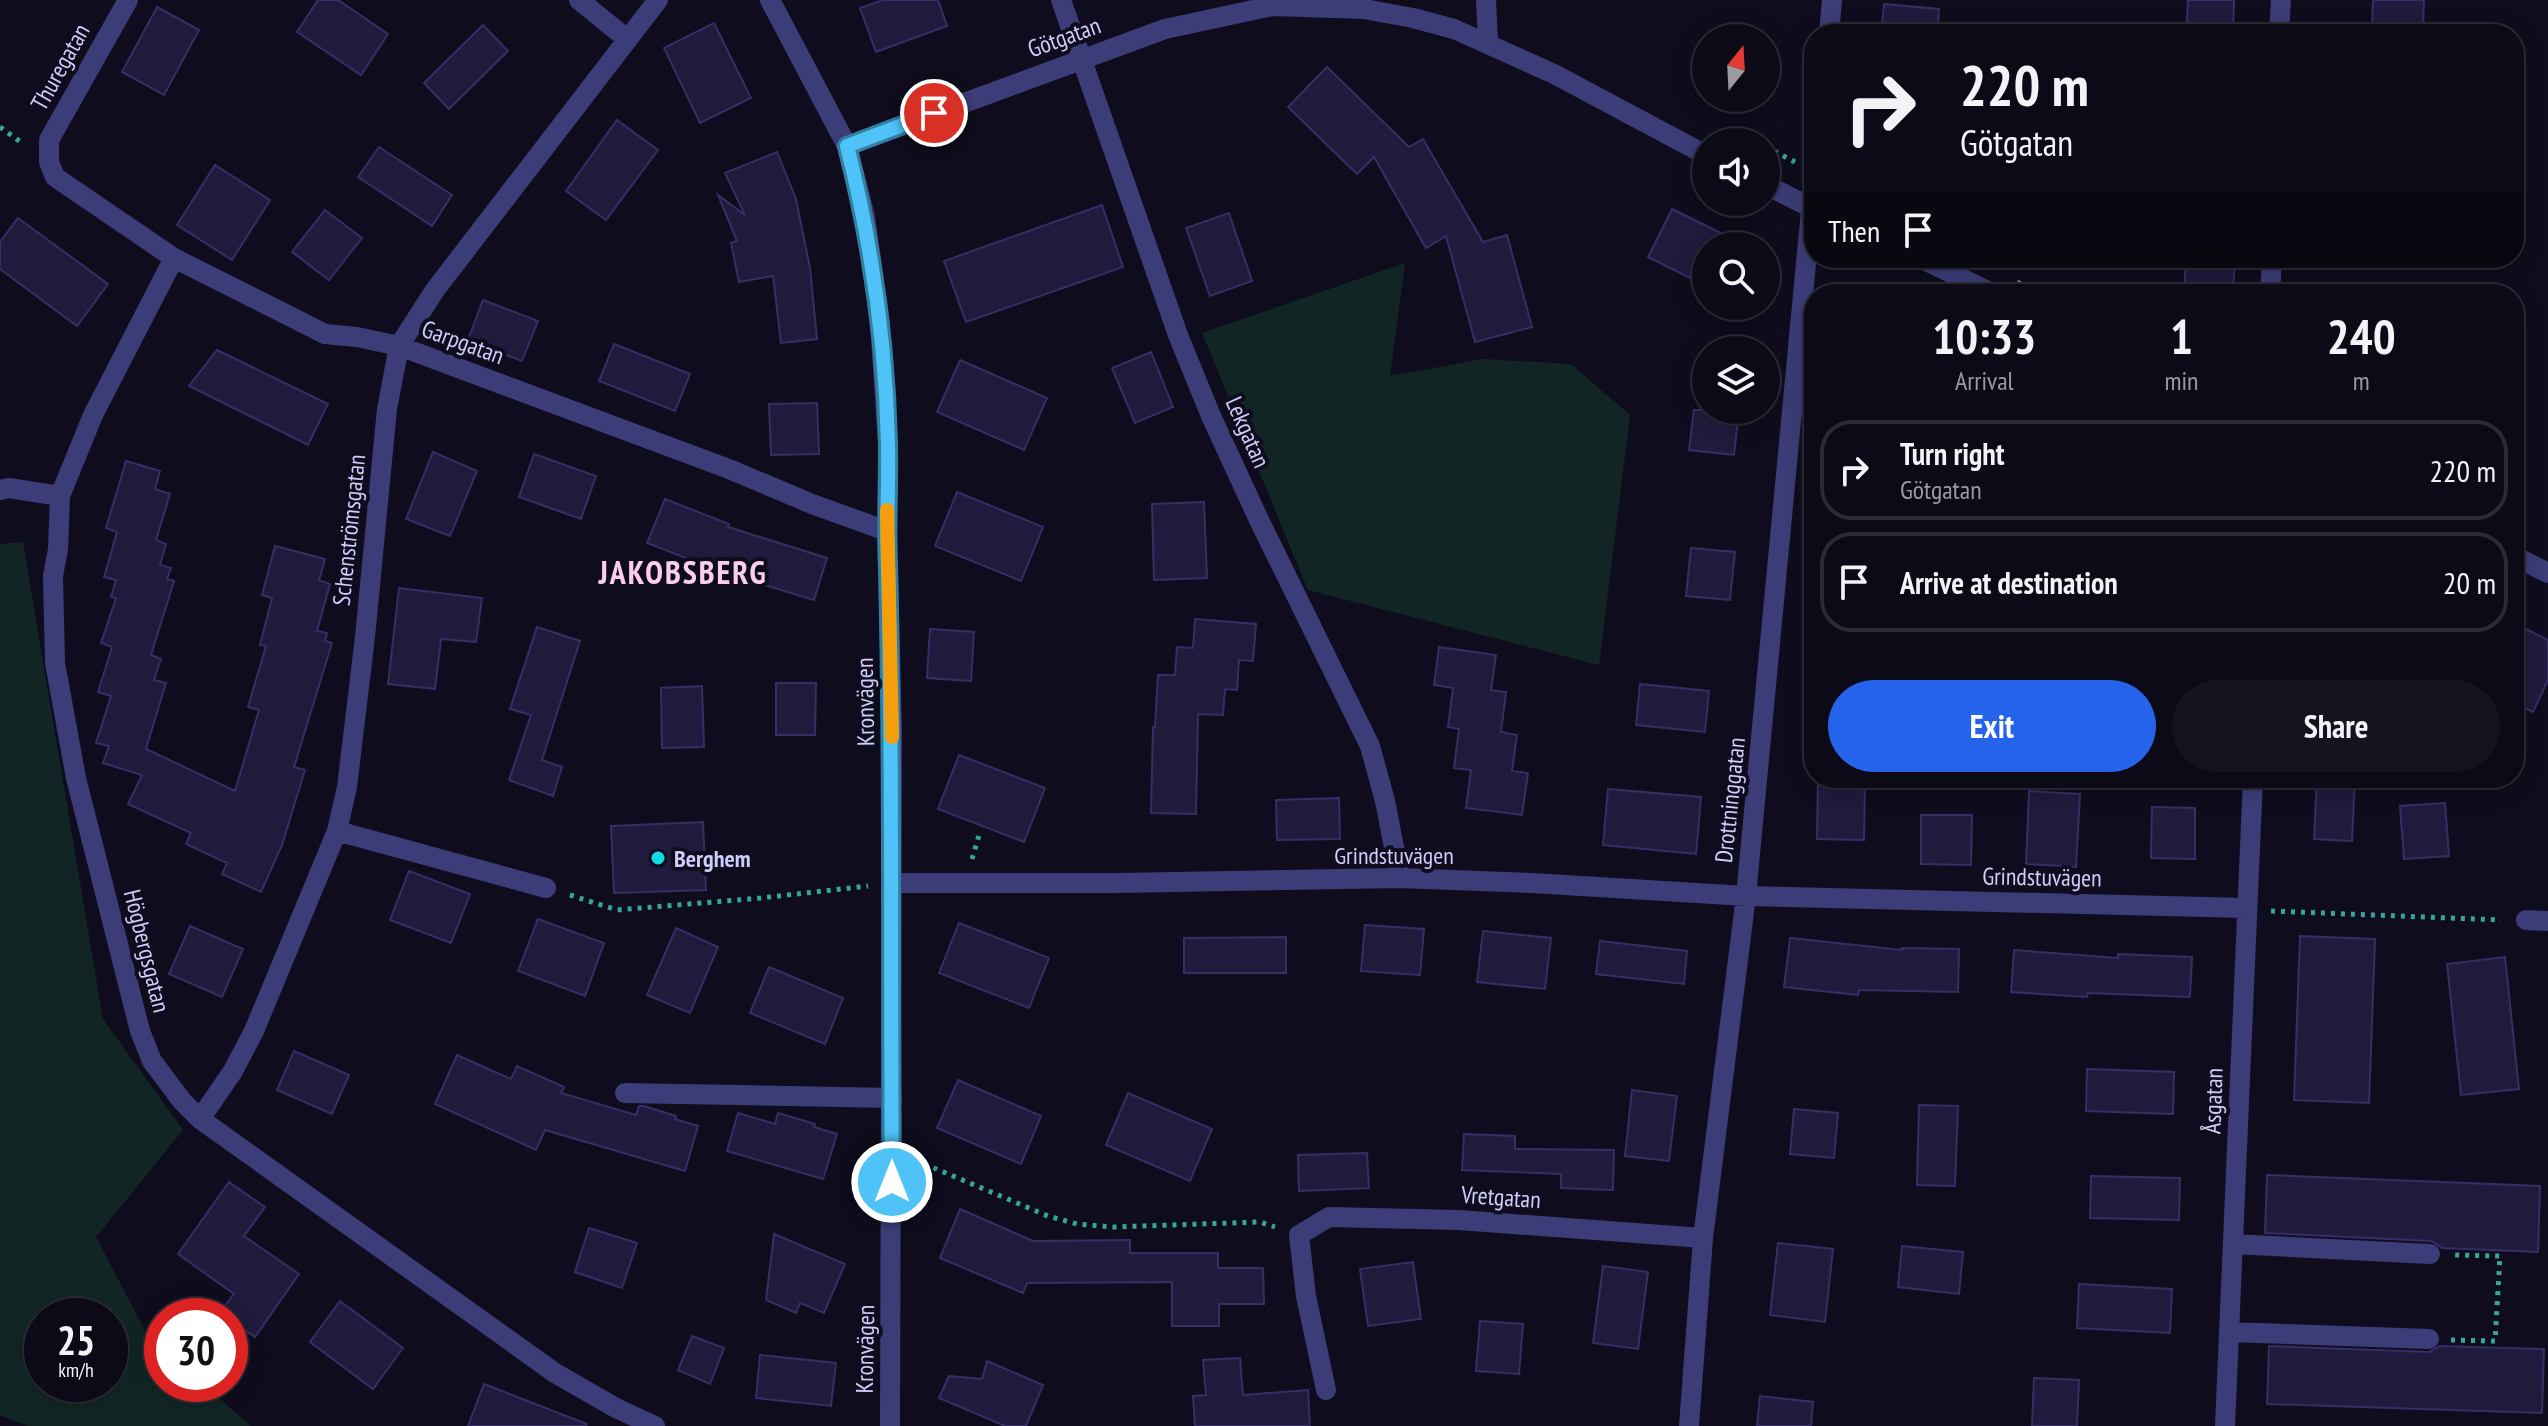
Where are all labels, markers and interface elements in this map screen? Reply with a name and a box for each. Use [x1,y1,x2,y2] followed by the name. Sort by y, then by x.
[1023,10,1105,64] street label: Götgatan
[23,18,97,116] street label: Thuregatan
[1692,24,1780,112] north arrow
[1692,24,1780,424] map controls
[1960,49,2089,121] text: 220 m
[1828,56,1932,160] icon: right
[900,79,968,147] pin
[912,91,956,135] icon: arrive
[1960,119,2073,166] text: Götgatan
[1692,128,1780,216] button: sound
[1896,208,1940,252] icon: arrive
[1828,211,1880,250] text: Then
[1692,232,1780,320] button: search
[1932,305,2036,367] text: 10:33
[2170,305,2193,367] text: 1
[2327,305,2396,367] text: 240
[418,313,508,371] street label: Garpgatan
[1692,336,1780,424] button: layers
[1955,364,2014,397] text: Arrival
[2164,364,2198,397] text: min
[2353,364,2370,397] text: m
[1219,392,1277,472] street label: Lekgatan
[1900,434,2004,473] text: Turn right
[1832,448,1876,492] icon: right
[2430,451,2496,490] text: 220 m
[326,453,372,607] street label: Schenströmsgatan
[1900,473,1982,506] text: Götgatan
[597,551,768,593] district label: JAKOBSBERG
[1832,560,1876,604] icon: arrive
[1900,563,2118,602] text: Arrive at destination
[2443,563,2496,602] text: 20 m
[849,657,881,747] street label: Kronvägen
[1828,680,2156,772] button: Exit
[2172,680,2500,772] button: Share
[1708,736,1752,864] street label: Drottninggatan
[1334,840,1454,871] street label: Grindstuvägen
[674,843,751,874] place label: Berghem
[649,849,667,867] marker: Berghem
[1982,860,2102,894] street label: Grindstuvägen
[117,886,177,1016] street label: Högbergsgatan
[2196,1067,2230,1135] street label: Åsgatan
[850,1140,934,1224] position arrow
[1459,1179,1542,1215] street label: Vretgatan
[144,1298,248,1402] speed limit sign: 30
[849,1304,881,1394] street label: Kronvägen
[57,1314,95,1366] text: 25
[58,1357,94,1383] text: km/h

